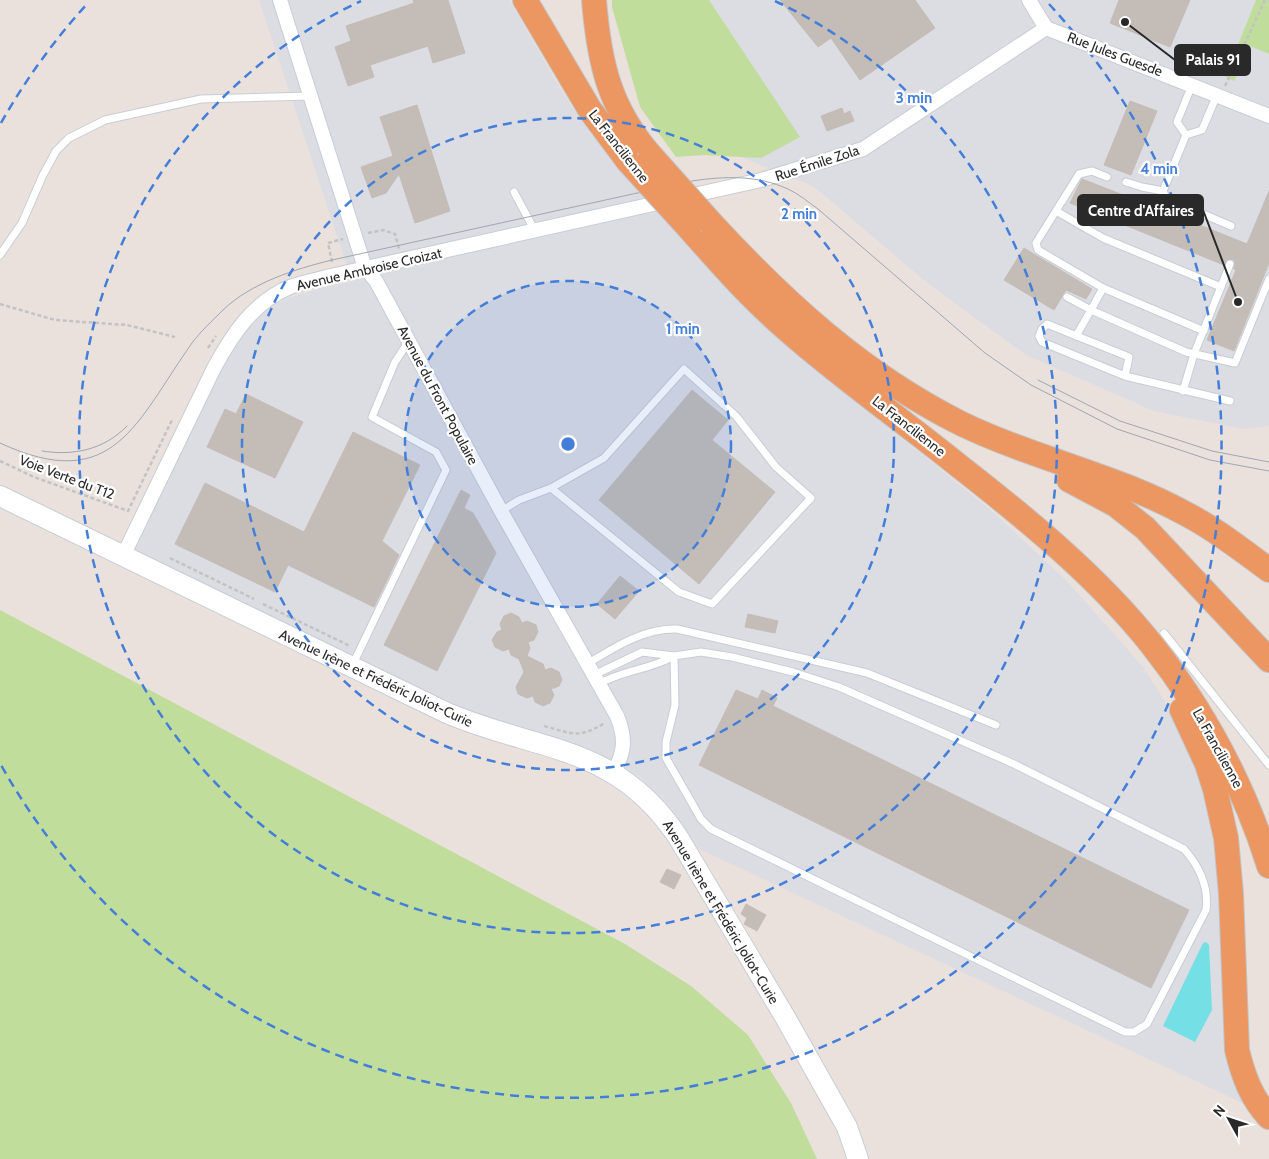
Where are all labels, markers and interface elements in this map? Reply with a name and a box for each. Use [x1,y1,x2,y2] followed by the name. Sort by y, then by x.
[1065,28,1165,80] street label: Rue Jules Guesde
[1175,45,1250,75] callout: Palais 91
[1186,51,1240,69] text: Palais 91
[896,89,932,107] text: 3 min
[585,106,653,186] street label: La Francilienne
[773,141,862,185] street label: Rue Émile Zola
[1140,160,1178,178] text: 4 min
[1078,195,1203,225] callout: Centre d'Affaires
[1088,202,1194,220] text: Centre d'Affaires
[781,205,817,223] text: 2 min
[295,243,444,294] street label: Avenue Ambroise Croizat
[666,320,700,338] text: 1 min
[394,322,482,468] street label: Avenue du Front Populaire
[869,392,949,460] street label: La Francilienne
[559,435,577,453] centre of rings
[17,451,117,503] street label: Voie Verte du T12
[276,625,476,731] street label: Avenue Irène et Frédéric Joliot-Curie
[1189,705,1247,791] street label: La Francilienne
[659,817,783,1007] street label: Avenue Irène et Frédéric Joliot-Curie
[1204,1094,1254,1144] north arrow
[1209,1101,1229,1120] text: N

